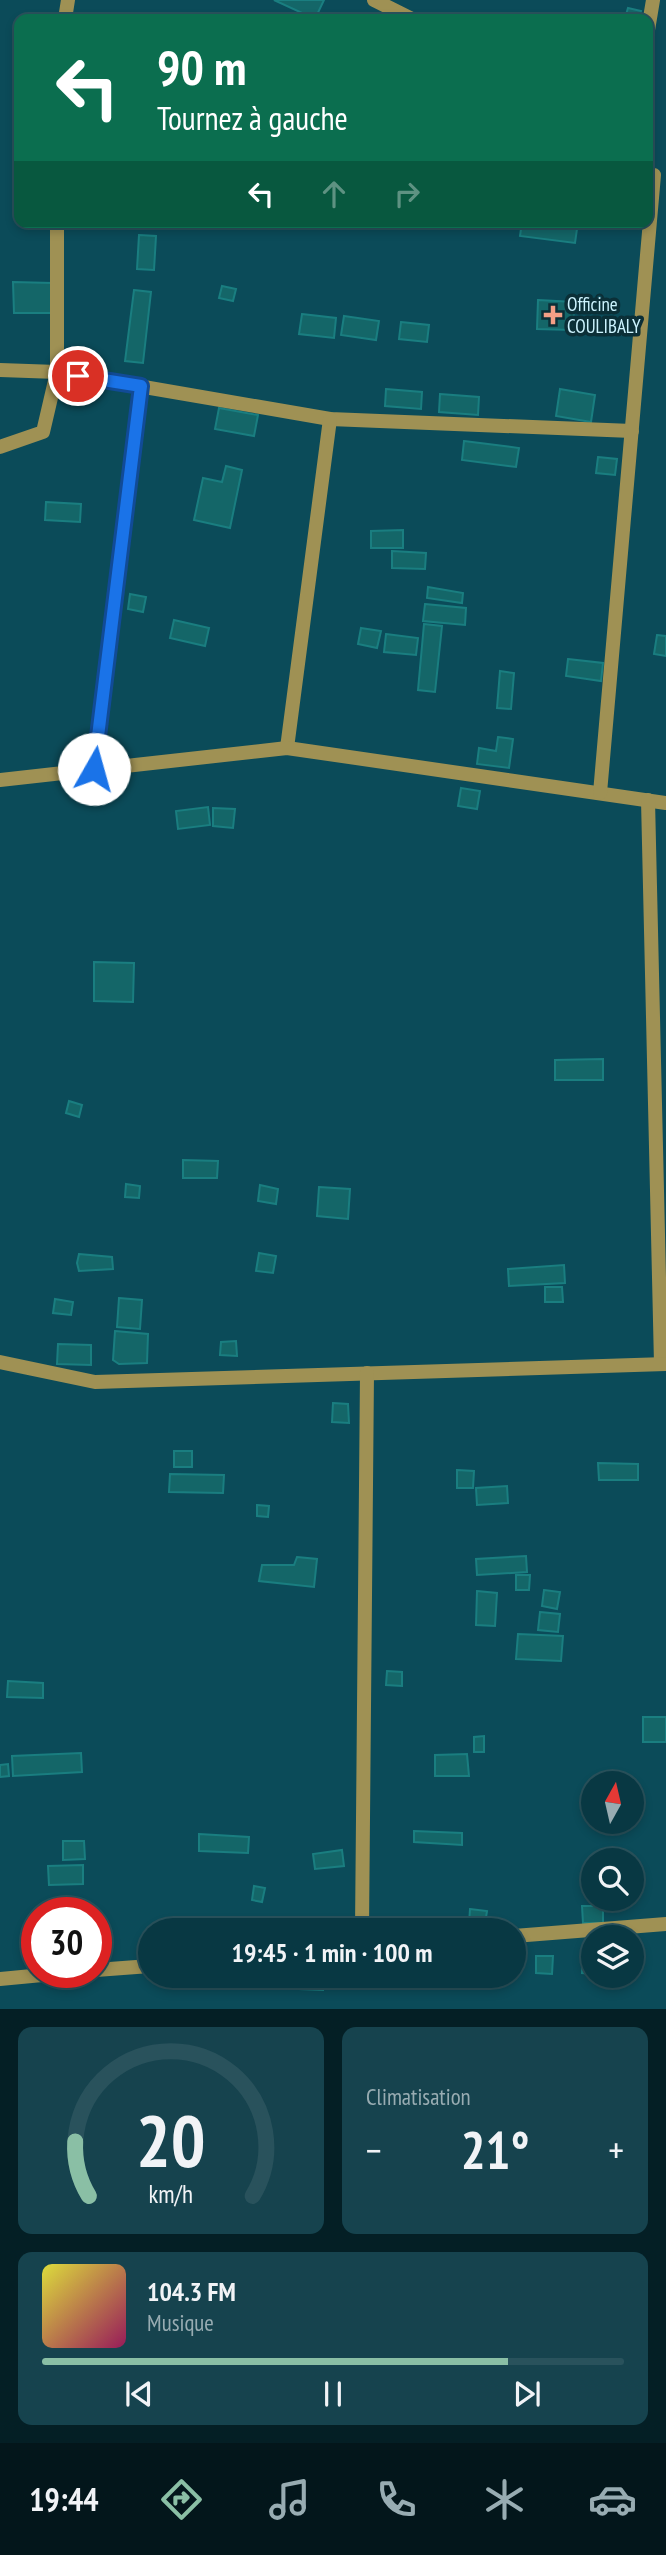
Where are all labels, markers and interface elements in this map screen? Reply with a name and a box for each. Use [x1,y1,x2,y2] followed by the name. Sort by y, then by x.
[157,35,246,99] text: 90 m
[42,42,133,133] icon: left
[157,97,348,139] text: Tournez à gauche
[242,175,280,213] icon: left
[315,175,353,213] icon: ahead
[388,175,426,213] icon: right
[567,292,641,338] place label: Officine COULIBALY
[545,307,561,323] marker: Officine COULIBALY
[48,346,108,406] pin
[59,357,97,395] icon: arrive
[57,732,131,806] position arrow
[581,1771,644,1834] north arrow
[581,1771,644,1988] map controls
[581,1848,644,1911] button: search
[21,1897,112,1988] speed limit sign: 30
[581,1925,644,1988] button: layers
[232,1936,432,1969] text: 19:45 · 1 min · 100 m
[366,2082,471,2111] text: Climatisation
[136,2093,206,2187] text: 20
[461,2116,529,2183] text: 21°
[366,2125,382,2174] text: −
[608,2125,624,2174] text: +
[149,2178,193,2210] text: km/h
[147,2275,236,2308] text: 104.3 FM
[147,2308,214,2337] text: Musique
[120,2375,158,2413] icon: previous
[314,2375,352,2413] icon: pause
[508,2375,546,2413] icon: next
[157,2475,206,2524] icon: directions
[265,2475,314,2524] icon: music
[372,2475,421,2524] icon: phone
[480,2475,529,2524] icon: climate
[588,2475,637,2524] icon: car
[29,2478,99,2520] text: 19:44

